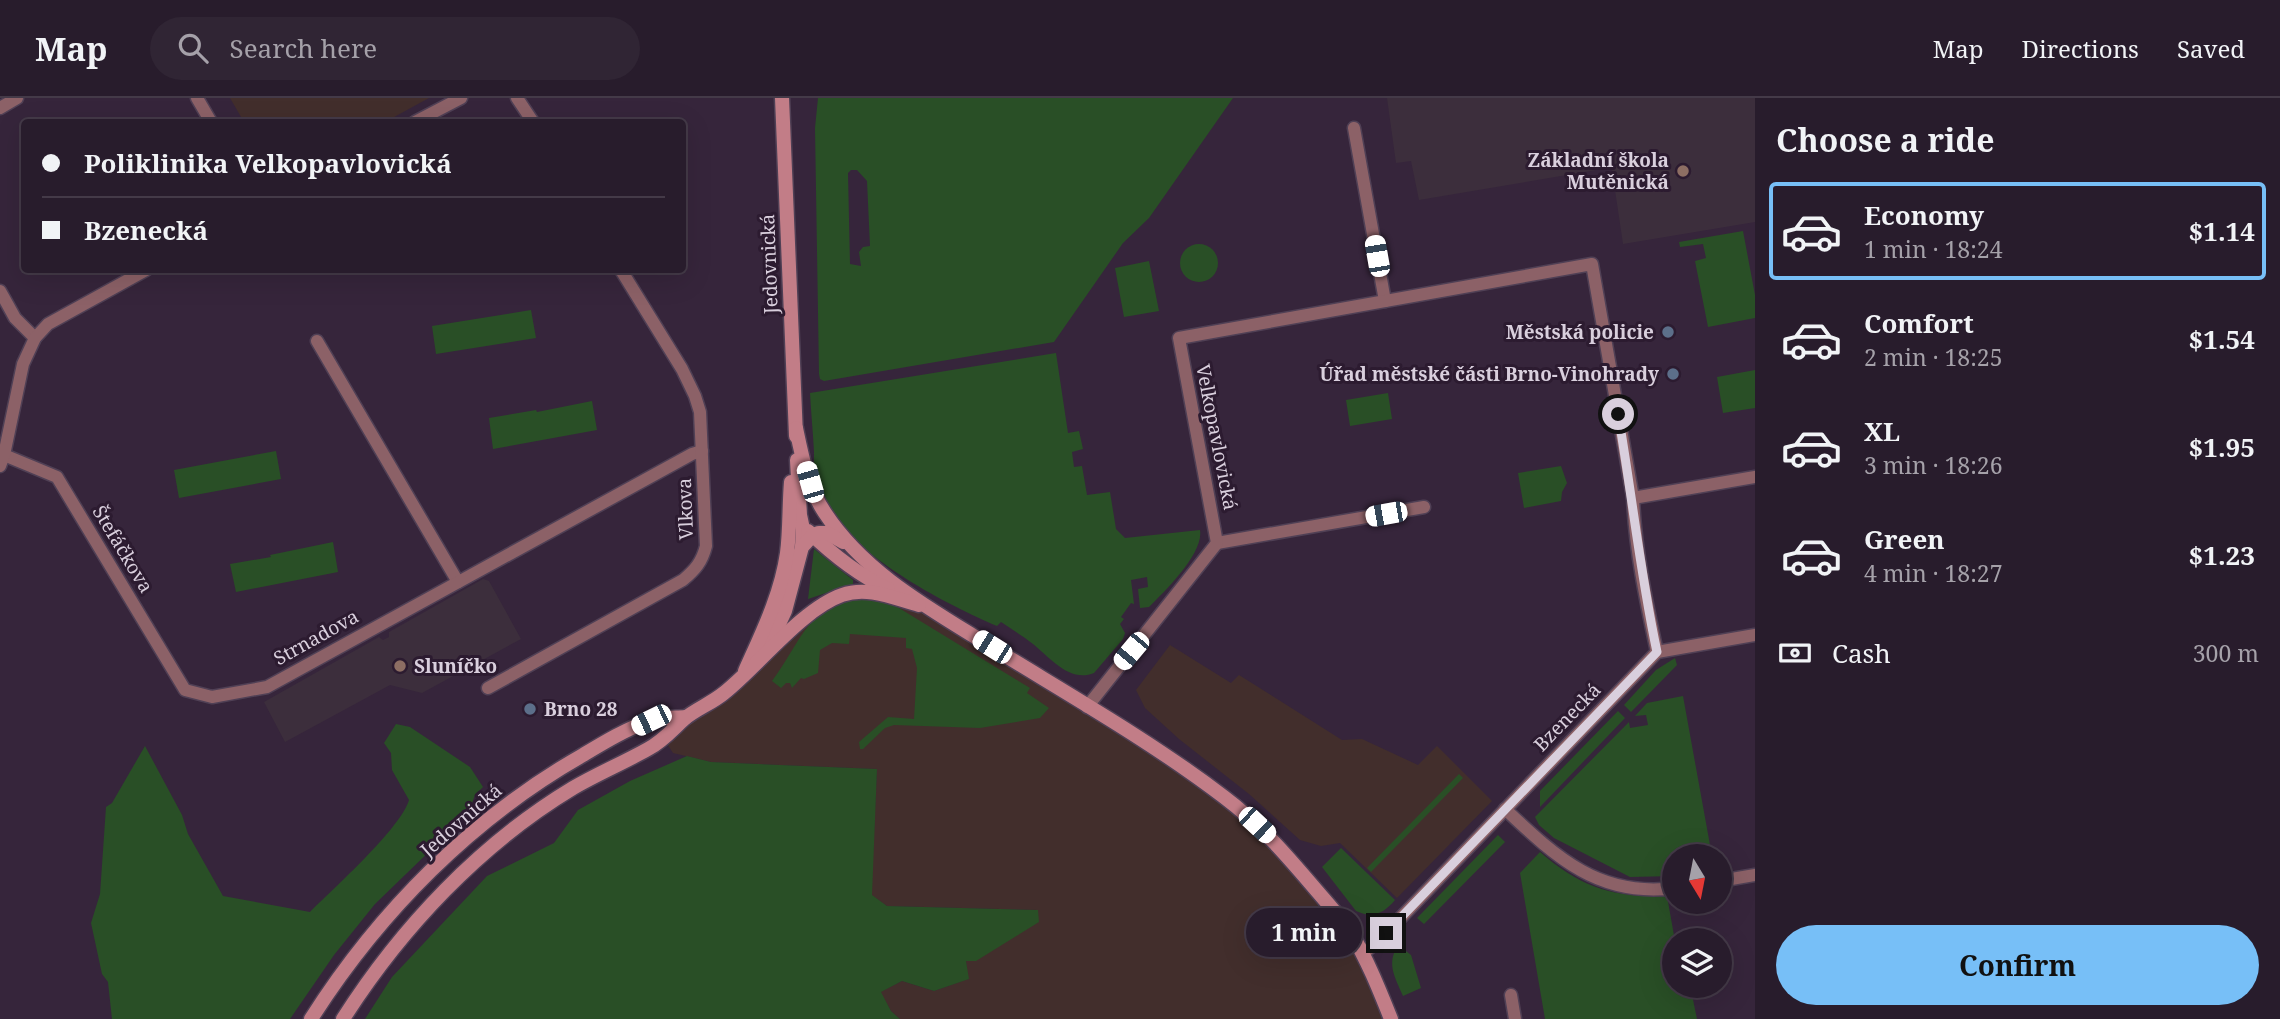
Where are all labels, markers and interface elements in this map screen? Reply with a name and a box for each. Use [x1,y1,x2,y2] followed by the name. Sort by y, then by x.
[150,17,640,80] search box
[35,26,108,71] text: Map
[174,29,212,67] icon: search
[230,30,377,66] text: Search here
[1933,32,1984,65] text: Map
[2022,32,2139,65] text: Directions
[2177,32,2245,65] text: Saved
[1776,118,1995,161] text: Choose a ride
[84,145,452,181] text: Poliklinika Velkopavlovická
[1527,147,1669,195] place label: Základní škola Mutěnická
[1675,163,1691,179] marker: Základní škola Mutěnická
[1864,197,1984,233] text: Economy
[1780,200,1843,263] icon: car
[84,212,208,248] text: Bzenecká
[2189,213,2255,249] text: $1.14
[754,214,784,315] street label: Jedovnická
[1364,233,1391,279] car
[1864,233,2002,265] text: 1 min · 18:24
[1864,305,1974,341] text: Comfort
[1780,308,1843,371] icon: car
[1506,319,1654,345] place label: Městská policie
[2189,321,2255,357] text: $1.54
[1660,324,1676,340] marker: Městská policie
[1864,341,2002,373] text: 2 min · 18:25
[1319,361,1659,387] place label: Úřad městské části Brno-Vinohrady
[1190,362,1244,512] street label: Velkopavlovická
[1665,366,1681,382] marker: Úřad městské části Brno-Vinohrady
[1602,398,1634,430] route start
[1864,413,1900,449] text: XL
[1780,416,1843,479] icon: car
[2189,429,2255,465] text: $1.95
[1864,449,2002,481] text: 3 min · 18:26
[795,459,826,505] car
[671,478,699,540] street label: Vlkova
[87,500,159,598] street label: Štefáčkova
[1364,500,1409,528] car
[1864,521,1945,557] text: Green
[1780,524,1843,587] icon: car
[2189,537,2255,573] text: $1.23
[1864,557,2002,589] text: 4 min · 18:27
[269,603,363,671] street label: Strnadova
[969,627,1016,667] car
[1110,628,1153,674] car
[1776,634,1814,672] icon: cash
[1832,635,1891,671] text: Cash
[2193,637,2259,669] text: 300 m
[414,653,497,679] place label: Sluníčko
[392,658,408,674] marker: Sluníčko
[1528,677,1606,757] street label: Bzenecká
[544,696,618,722] place label: Brno 28
[522,701,538,717] marker: Brno 28
[628,701,675,739] car
[414,777,507,863] street label: Jedovnická
[1235,803,1280,847] car
[1662,844,1732,914] north arrow
[1662,844,1732,998] map controls
[1246,908,1362,958] callout: 1 min
[1271,916,1337,948] text: 1 min
[1370,917,1402,949] route end
[1776,925,2259,1005] button: Confirm
[1662,928,1732,998] button: layers

